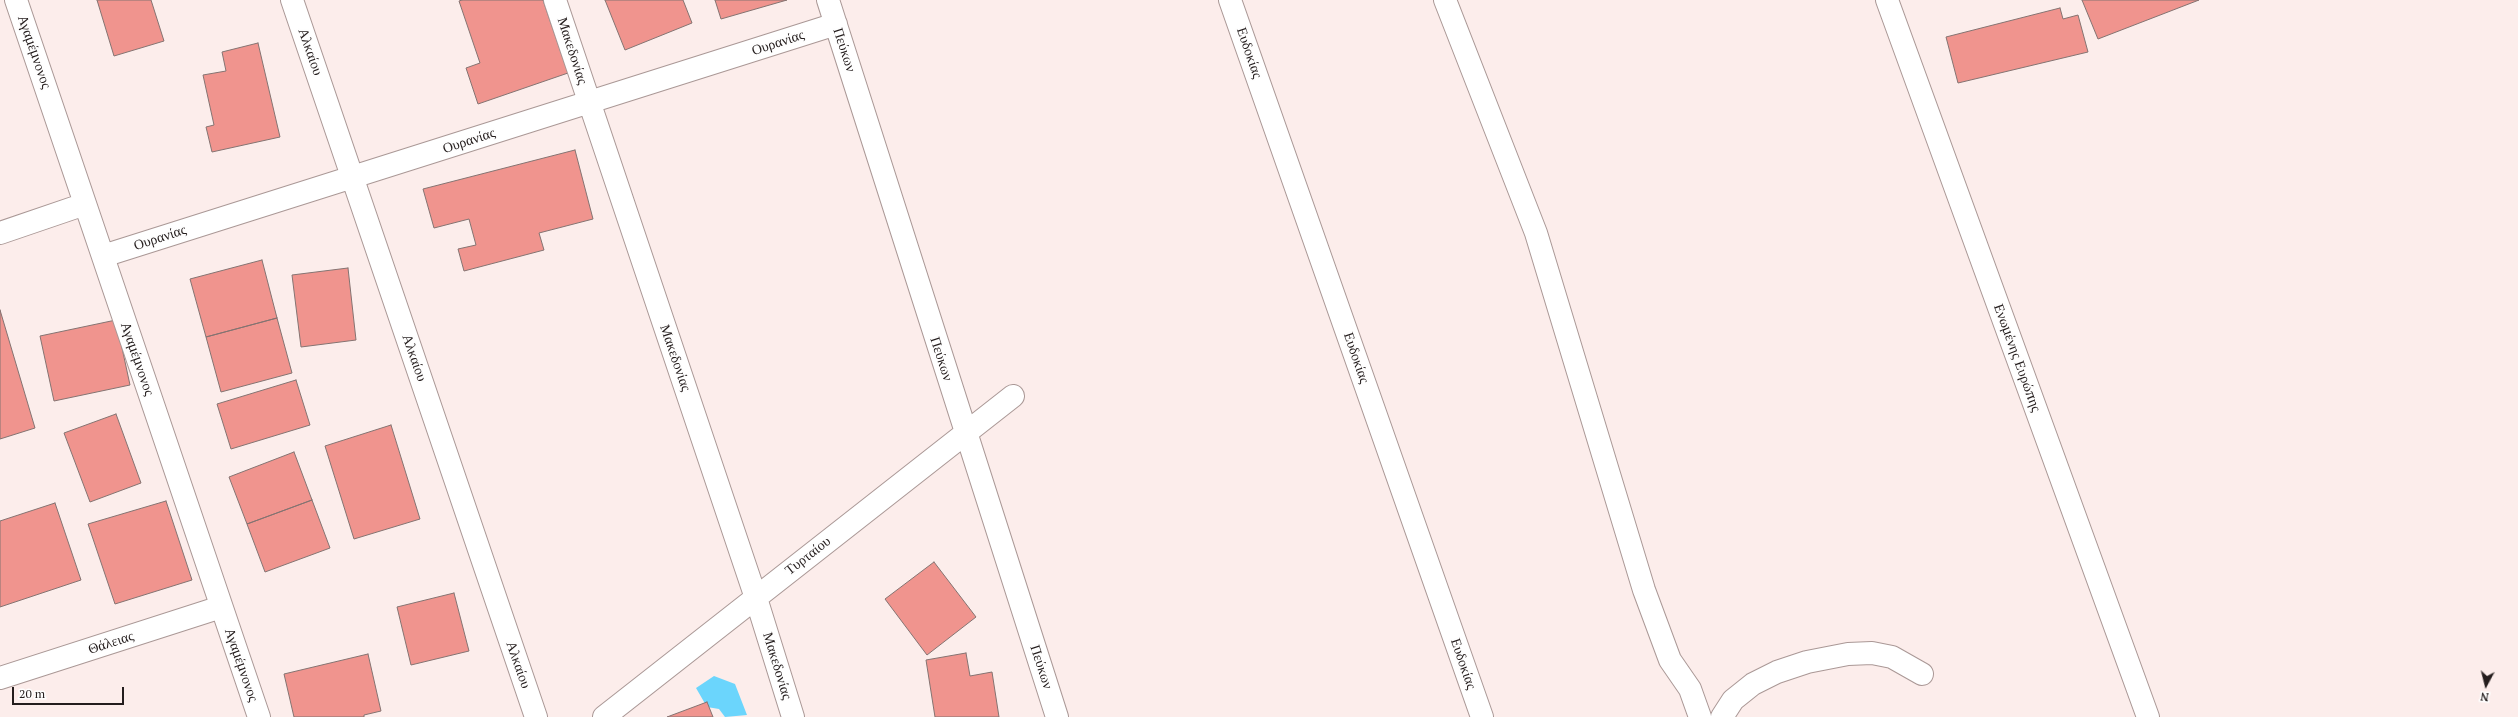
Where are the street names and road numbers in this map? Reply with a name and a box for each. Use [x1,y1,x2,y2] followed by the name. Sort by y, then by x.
[14,13,54,91] street label: Αγαμέμνονος
[553,15,591,87] street label: Μακεδονίας
[1232,25,1266,81] street label: Ευδοκίας
[294,26,326,78] street label: Αλκαίου
[829,26,859,74] street label: Πεύκων
[750,27,806,59] street label: Ουρανίας
[441,125,497,157] street label: Ουρανίας
[132,222,188,254] street label: Ουρανίας
[1990,302,2044,414] street label: Ενωμένης Ευρώπης
[117,320,157,398] street label: Αγαμέμνονος
[656,323,694,393] street label: Μακεδονίας
[1339,330,1373,386] street label: Ευδοκίας
[398,332,430,384] street label: Αλκαίου
[926,335,956,383] street label: Πεύκων
[782,533,834,579] street label: Τυρταίου
[221,626,261,704] street label: Αγαμέμνονος
[86,628,136,658] street label: Θάλειας
[759,630,795,702] street label: Μακεδονίας
[1446,636,1480,692] street label: Ευδοκίας
[502,639,534,691] street label: Αλκαίου
[1026,643,1056,691] street label: Πεύκων

